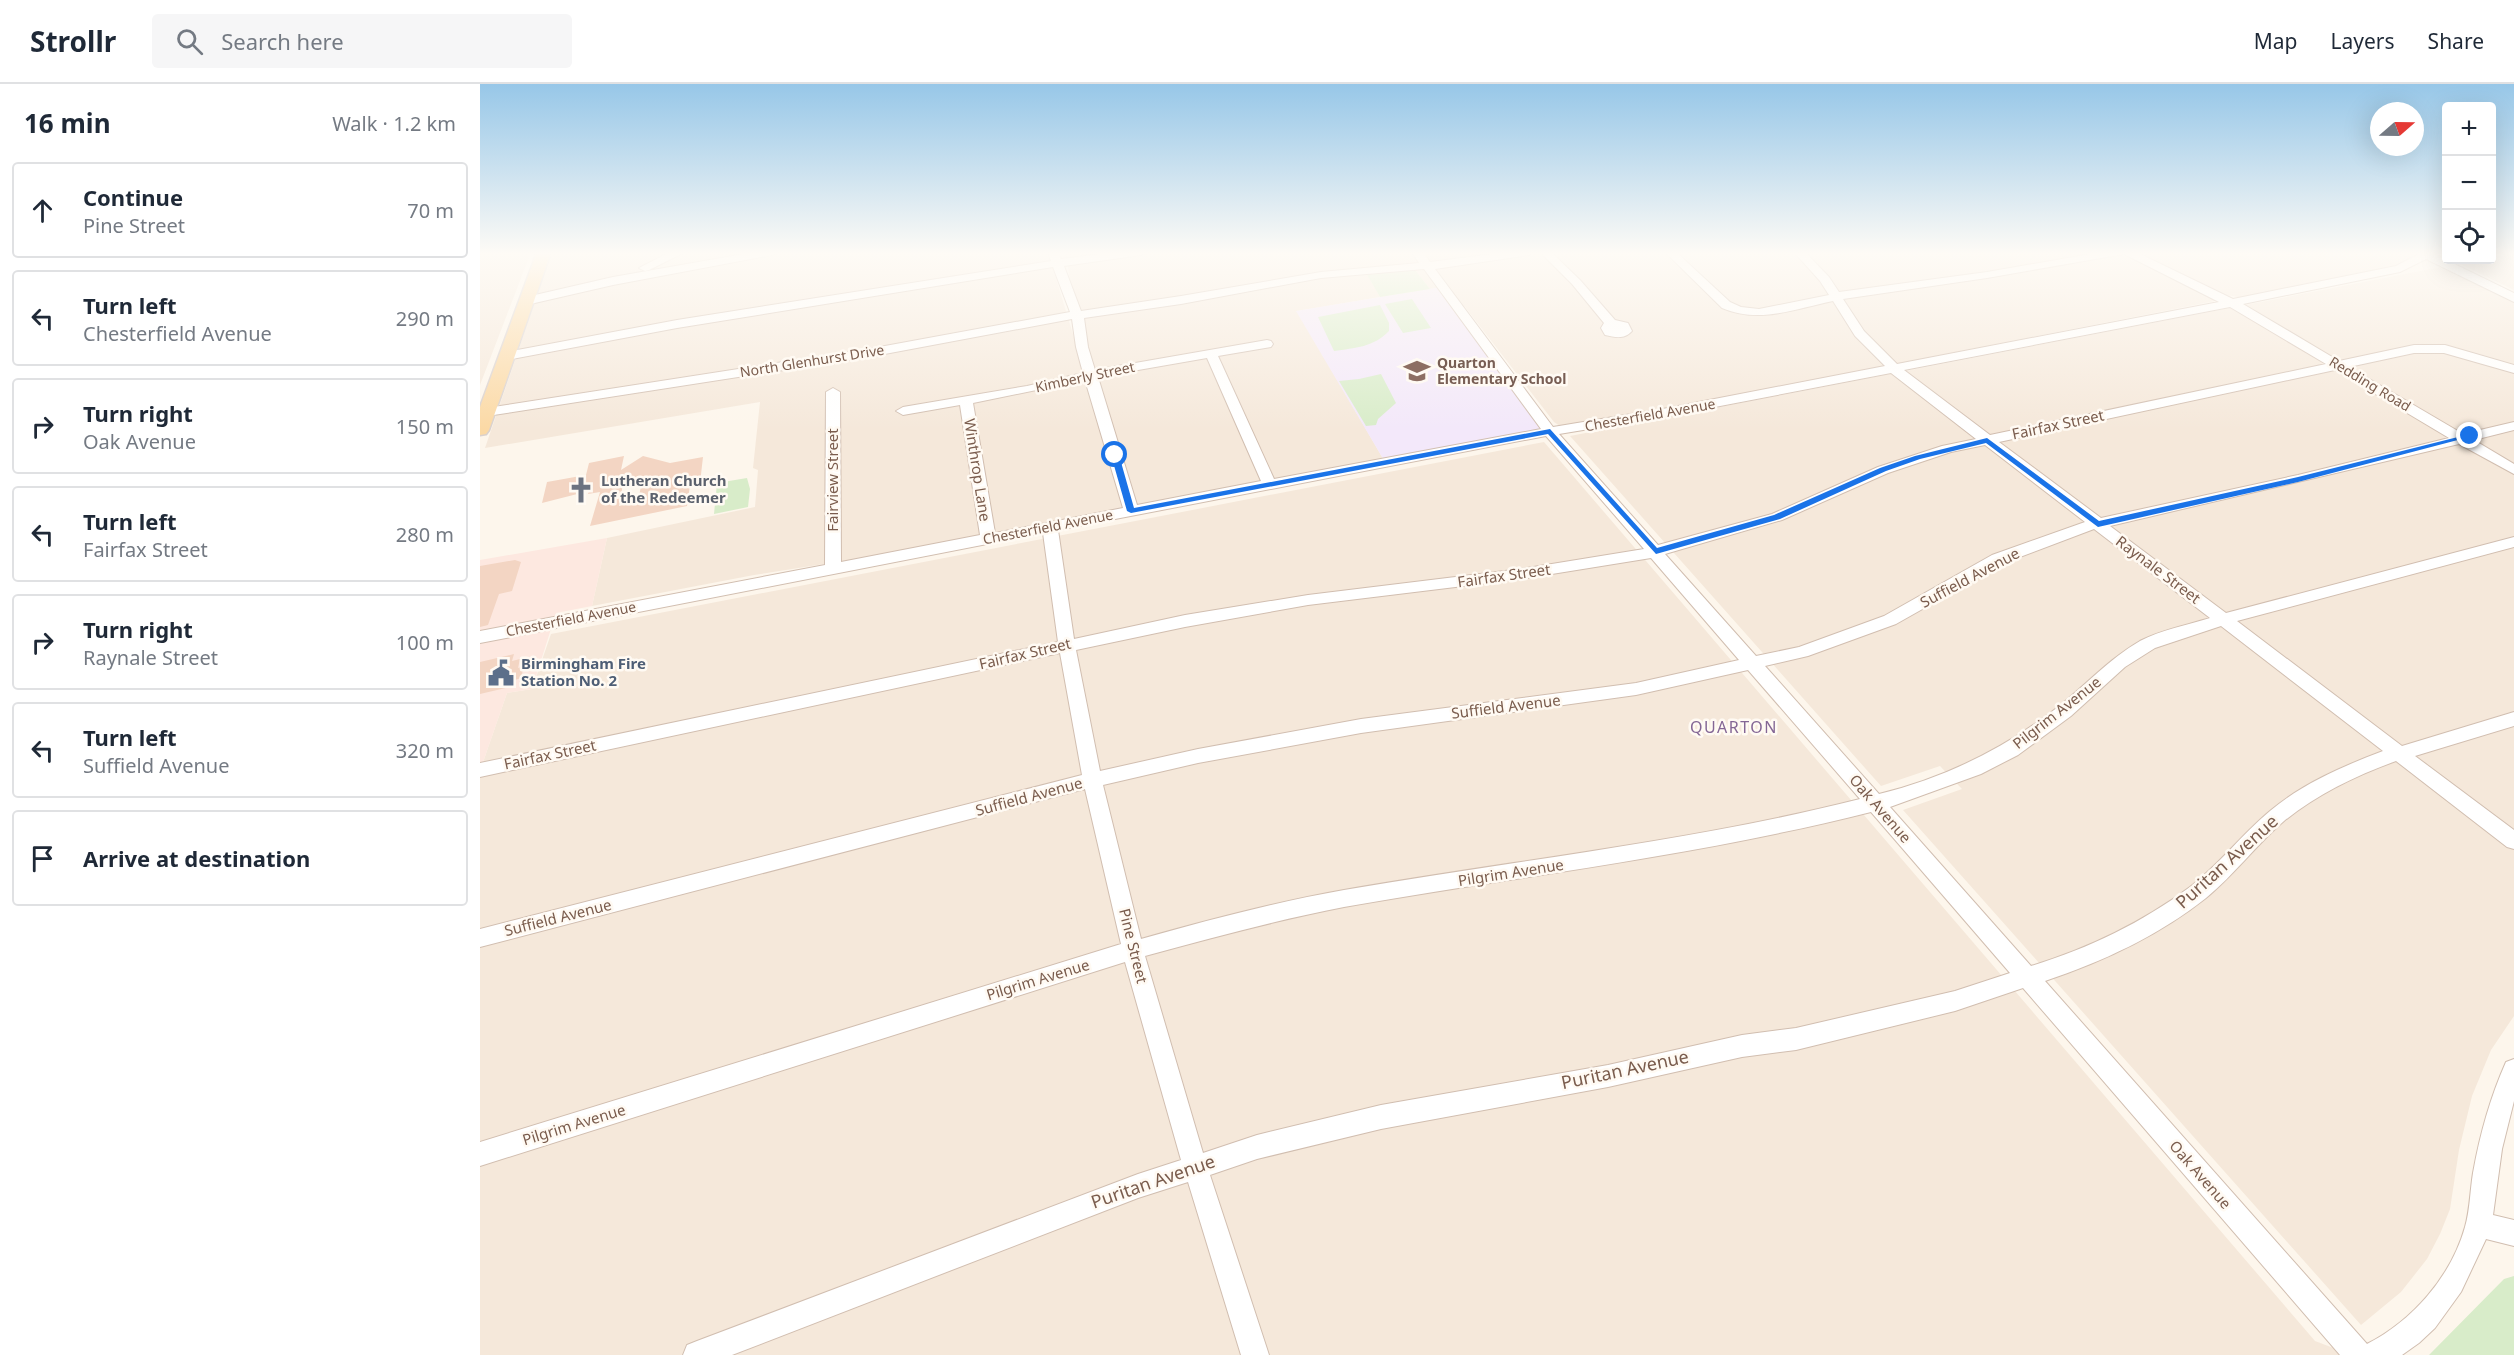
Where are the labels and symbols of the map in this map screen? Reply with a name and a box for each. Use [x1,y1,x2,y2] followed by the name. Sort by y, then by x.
[2370,102,2424,156] north arrow
[738,340,885,381] street label: North Glenhurst Drive
[2326,352,2415,415] street label: Redding Road
[1437,353,1567,388] place label: Quarton Elementary School
[1402,356,1432,386] school or university icon: Quarton Elementary School
[1033,357,1136,396] street label: Kimberly Street
[1583,394,1717,435] street label: Chesterfield Avenue
[2010,404,2106,444] street label: Fairfax Street
[960,417,996,523] street label: Winthrop Lane
[2456,422,2482,448] route end
[822,428,842,532] street label: Fairview Street
[1101,441,1127,467] route start
[601,470,726,507] place label: Lutheran Church of the Redeemer
[566,475,596,505] church icon: Lutheran Church of the Redeemer
[981,505,1115,548] street label: Chesterfield Avenue
[2112,531,2205,608] street label: Raynale Street
[1916,543,2023,612] street label: Suffield Avenue
[1456,559,1552,591] street label: Fairfax Street
[504,597,638,640] street label: Chesterfield Avenue
[977,633,1073,673] street label: Fairfax Street
[521,653,646,690] place label: Birmingham Fire Station No. 2
[486,658,516,688] public building icon: Birmingham Fire Station No. 2
[2008,671,2105,753] street label: Pilgrim Avenue
[1450,689,1562,723] street label: Suffield Avenue
[1690,716,1778,738] district label: QUARTON
[502,734,598,774] street label: Fairfax Street
[1845,770,1916,847] street label: Oak Avenue
[973,772,1084,820] street label: Suffield Avenue
[2170,809,2283,914] street label: Puritan Avenue
[1457,854,1565,890] street label: Pilgrim Avenue
[502,894,613,940] street label: Suffield Avenue
[1115,906,1153,986] street label: Pine Street
[984,954,1092,1004] street label: Pilgrim Avenue
[1559,1044,1691,1094] street label: Puritan Avenue
[520,1099,628,1149] street label: Pilgrim Avenue
[2165,1136,2236,1213] street label: Oak Avenue
[1087,1149,1218,1214] street label: Puritan Avenue

